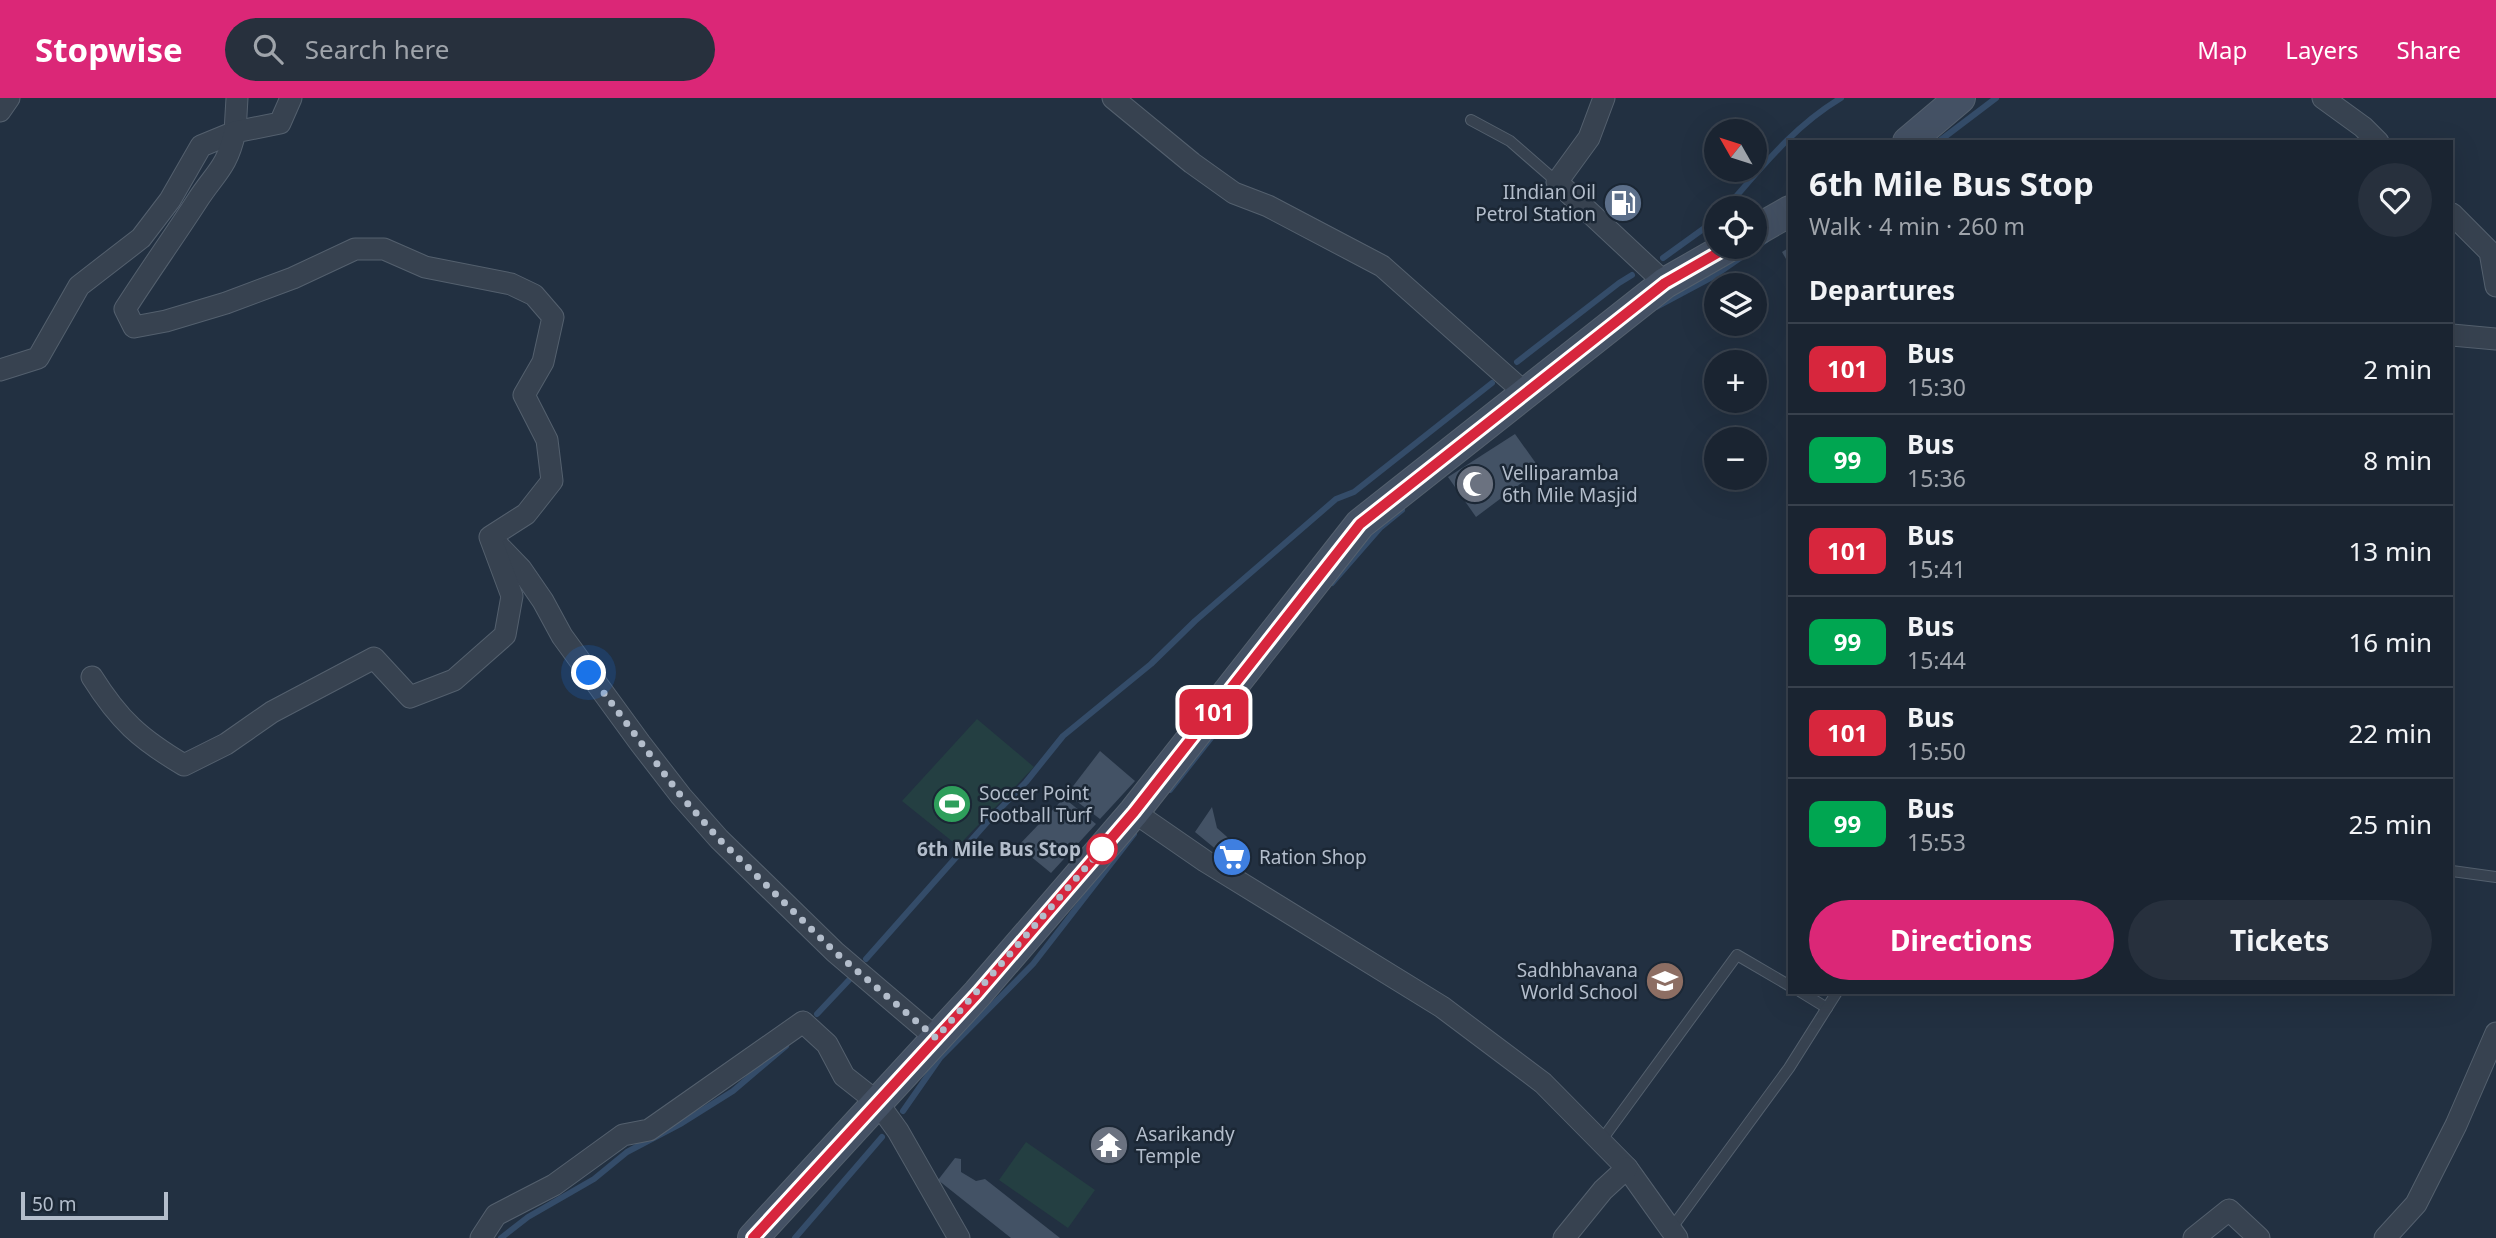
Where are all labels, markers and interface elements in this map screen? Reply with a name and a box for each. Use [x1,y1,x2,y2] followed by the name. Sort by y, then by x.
[225,18,715,81] search box
[35,27,183,72] text: Stopwise
[249,30,287,68] icon: search
[305,31,449,67] text: Search here
[2197,33,2247,66] text: Map
[2285,33,2359,66] text: Layers
[2397,33,2461,66] text: Share
[1704,119,1768,182] north arrow
[1704,119,1767,490] map controls
[1809,161,2094,206] text: 6th Mile Bus Stop
[2358,163,2432,237] button: heart
[1475,179,1596,227] place label: IIndian Oil Petrol Station
[1602,182,1644,224] fuel station icon: IIndian Oil Petrol Station
[1704,196,1767,259] button: locate
[1809,210,2025,242] text: Walk · 4 min · 260 m
[1809,272,1955,308] text: Departures
[1704,273,1767,336] button: layers
[1907,335,1954,371] text: Bus
[1704,350,1767,413] button: +
[2363,351,2432,387] text: 2 min
[1827,352,1868,385] text: 101
[1907,371,1966,403] text: 15:30
[1907,426,1954,462] text: Bus
[1704,427,1767,490] button: −
[2363,442,2432,478] text: 8 min
[1834,443,1861,476] text: 99
[1502,460,1638,508] place label: Velliparamba 6th Mile Masjid
[1907,462,1966,494] text: 15:36
[1454,463,1496,505] mosque icon: Velliparamba 6th Mile Masjid
[1907,517,1954,553] text: Bus
[2348,533,2432,569] text: 13 min
[1827,534,1868,567] text: 101
[1907,553,1966,585] text: 15:41
[1907,608,1954,644] text: Bus
[2348,624,2432,660] text: 16 min
[1834,625,1861,658] text: 99
[1907,644,1966,676] text: 15:44
[571,655,606,690] your location
[1174,689,1254,735] line badge: 101
[1193,695,1235,728] text: 101
[1907,699,1954,735] text: Bus
[2348,715,2432,751] text: 22 min
[1827,716,1868,749] text: 101
[1907,735,1966,767] text: 15:50
[979,780,1093,828] place label: Soccer Point Football Turf
[931,783,973,825] sports icon: Soccer Point Football Turf
[1907,790,1954,826] text: Bus
[2348,806,2432,842] text: 25 min
[1834,807,1861,840] text: 99
[1907,826,1966,858] text: 15:53
[1087,834,1117,864] marker: 6th Mile Bus Stop
[917,836,1081,862] place label: 6th Mile Bus Stop
[1211,836,1253,878] supermarket icon: Ration Shop
[1259,844,1367,870] place label: Ration Shop
[1809,900,2114,980] button: Directions
[2128,900,2432,980] button: Tickets
[1517,957,1638,1005] place label: Sadhbhavana World School
[1644,960,1686,1002] school or university icon: Sadhbhavana World School
[1136,1121,1235,1169] place label: Asarikandy Temple
[1088,1124,1130,1166] temple icon: Asarikandy Temple
[21,1189,168,1221] scale bar
[32,1191,76,1217] text: 50 m

